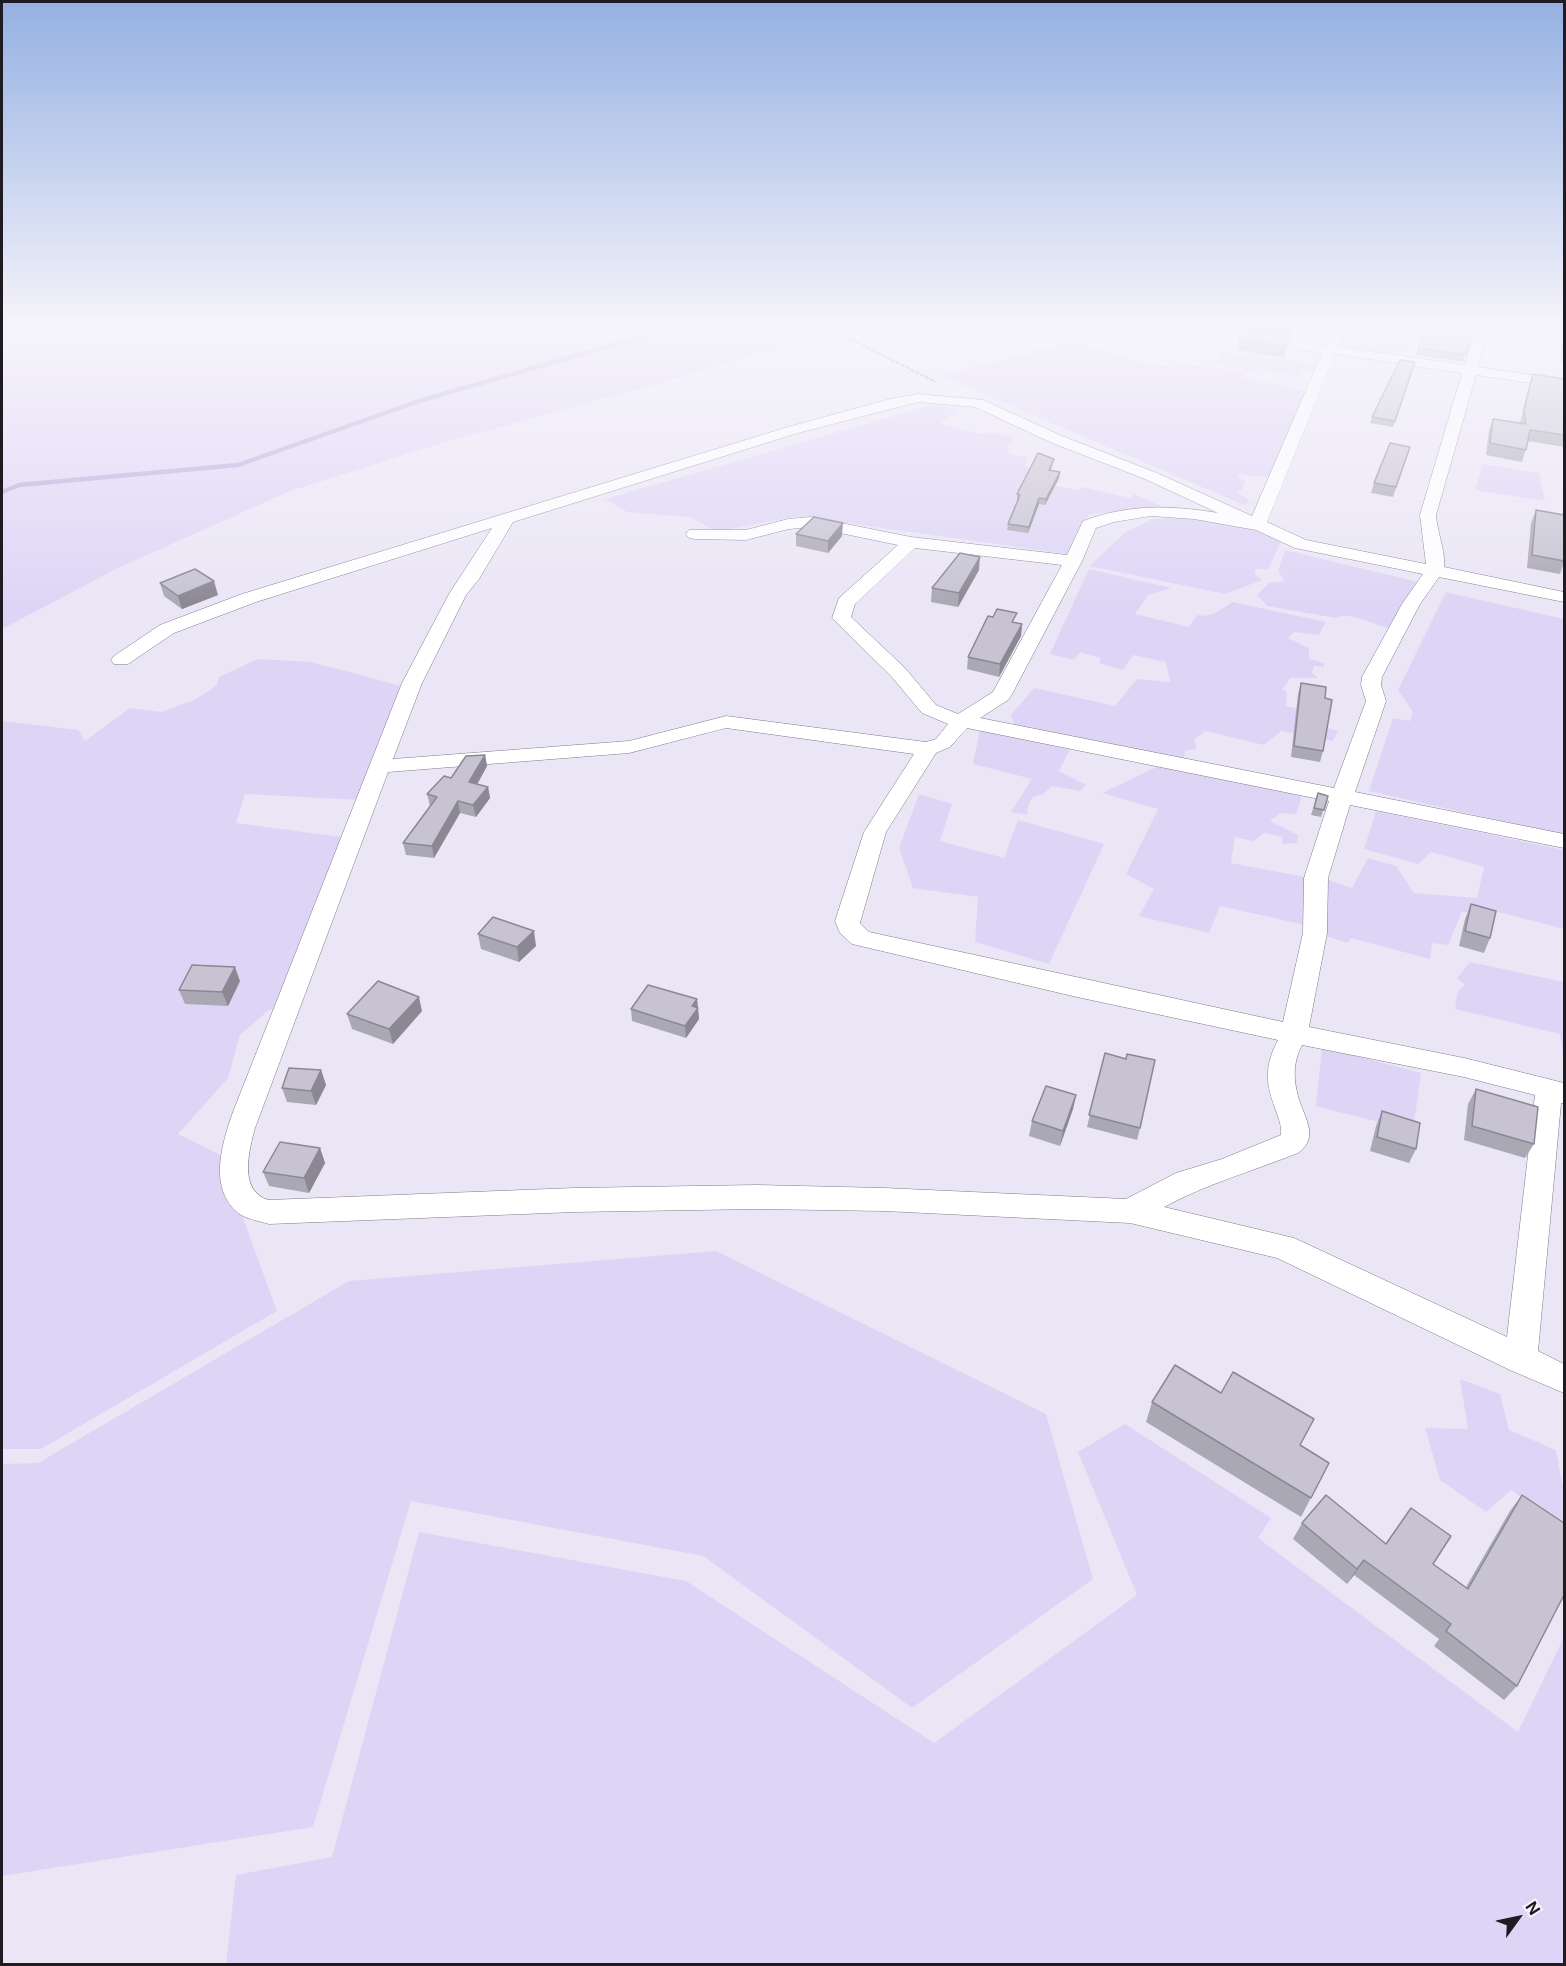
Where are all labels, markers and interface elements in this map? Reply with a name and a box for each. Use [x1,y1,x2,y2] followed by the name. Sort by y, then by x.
[1488,1888,1548,1948] north arrow
[1521,1898,1545,1919] text: N

